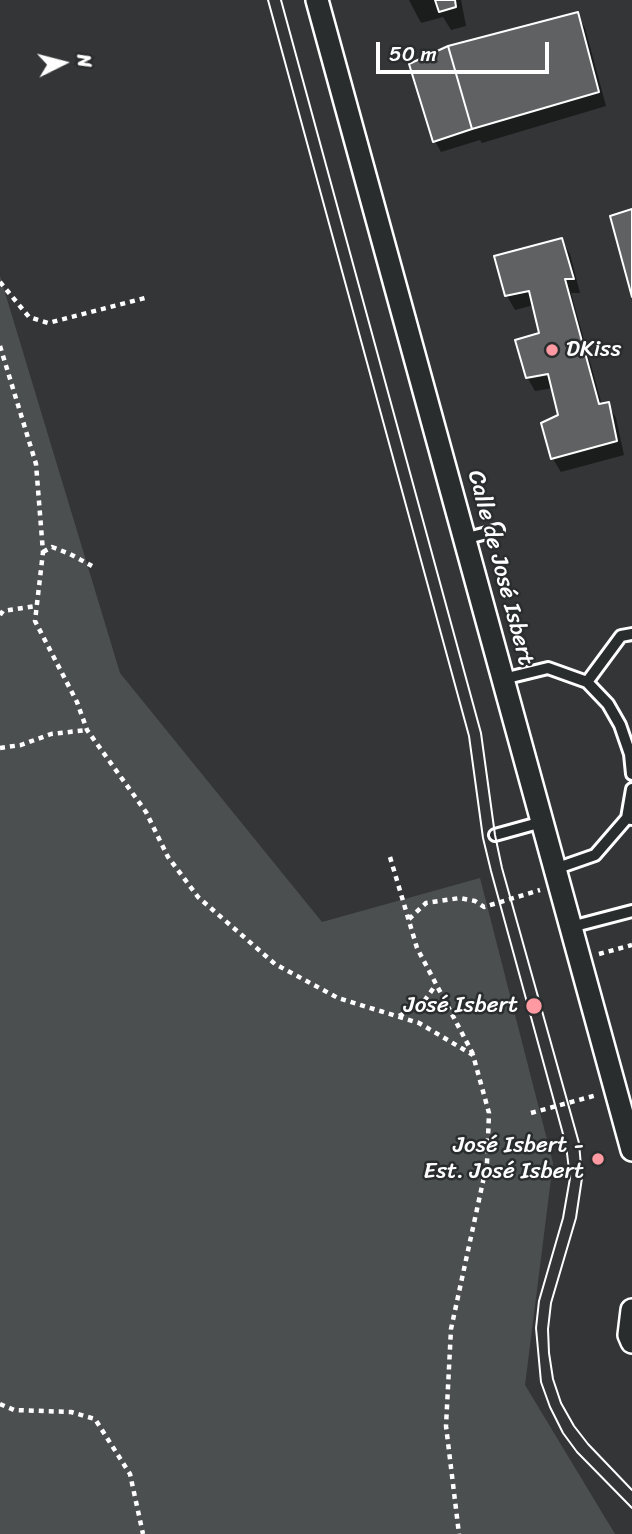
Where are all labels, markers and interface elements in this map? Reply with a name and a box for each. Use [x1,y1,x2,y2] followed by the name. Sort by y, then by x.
[28,28,98,98] north arrow
[380,28,553,72] scale bar
[389,35,437,73] text: 50 m
[67,52,101,69] text: N
[566,336,621,364] place label: DKiss
[544,342,560,358] marker: DKiss
[461,467,539,669] street label: Calle de José Isbert
[404,992,518,1020] place label: José Isbert
[524,996,544,1016] marker: José Isbert
[424,1132,584,1186] place label: José Isbert - Est. José Isbert
[590,1151,606,1167] marker: José Isbert - Est. José Isbert

